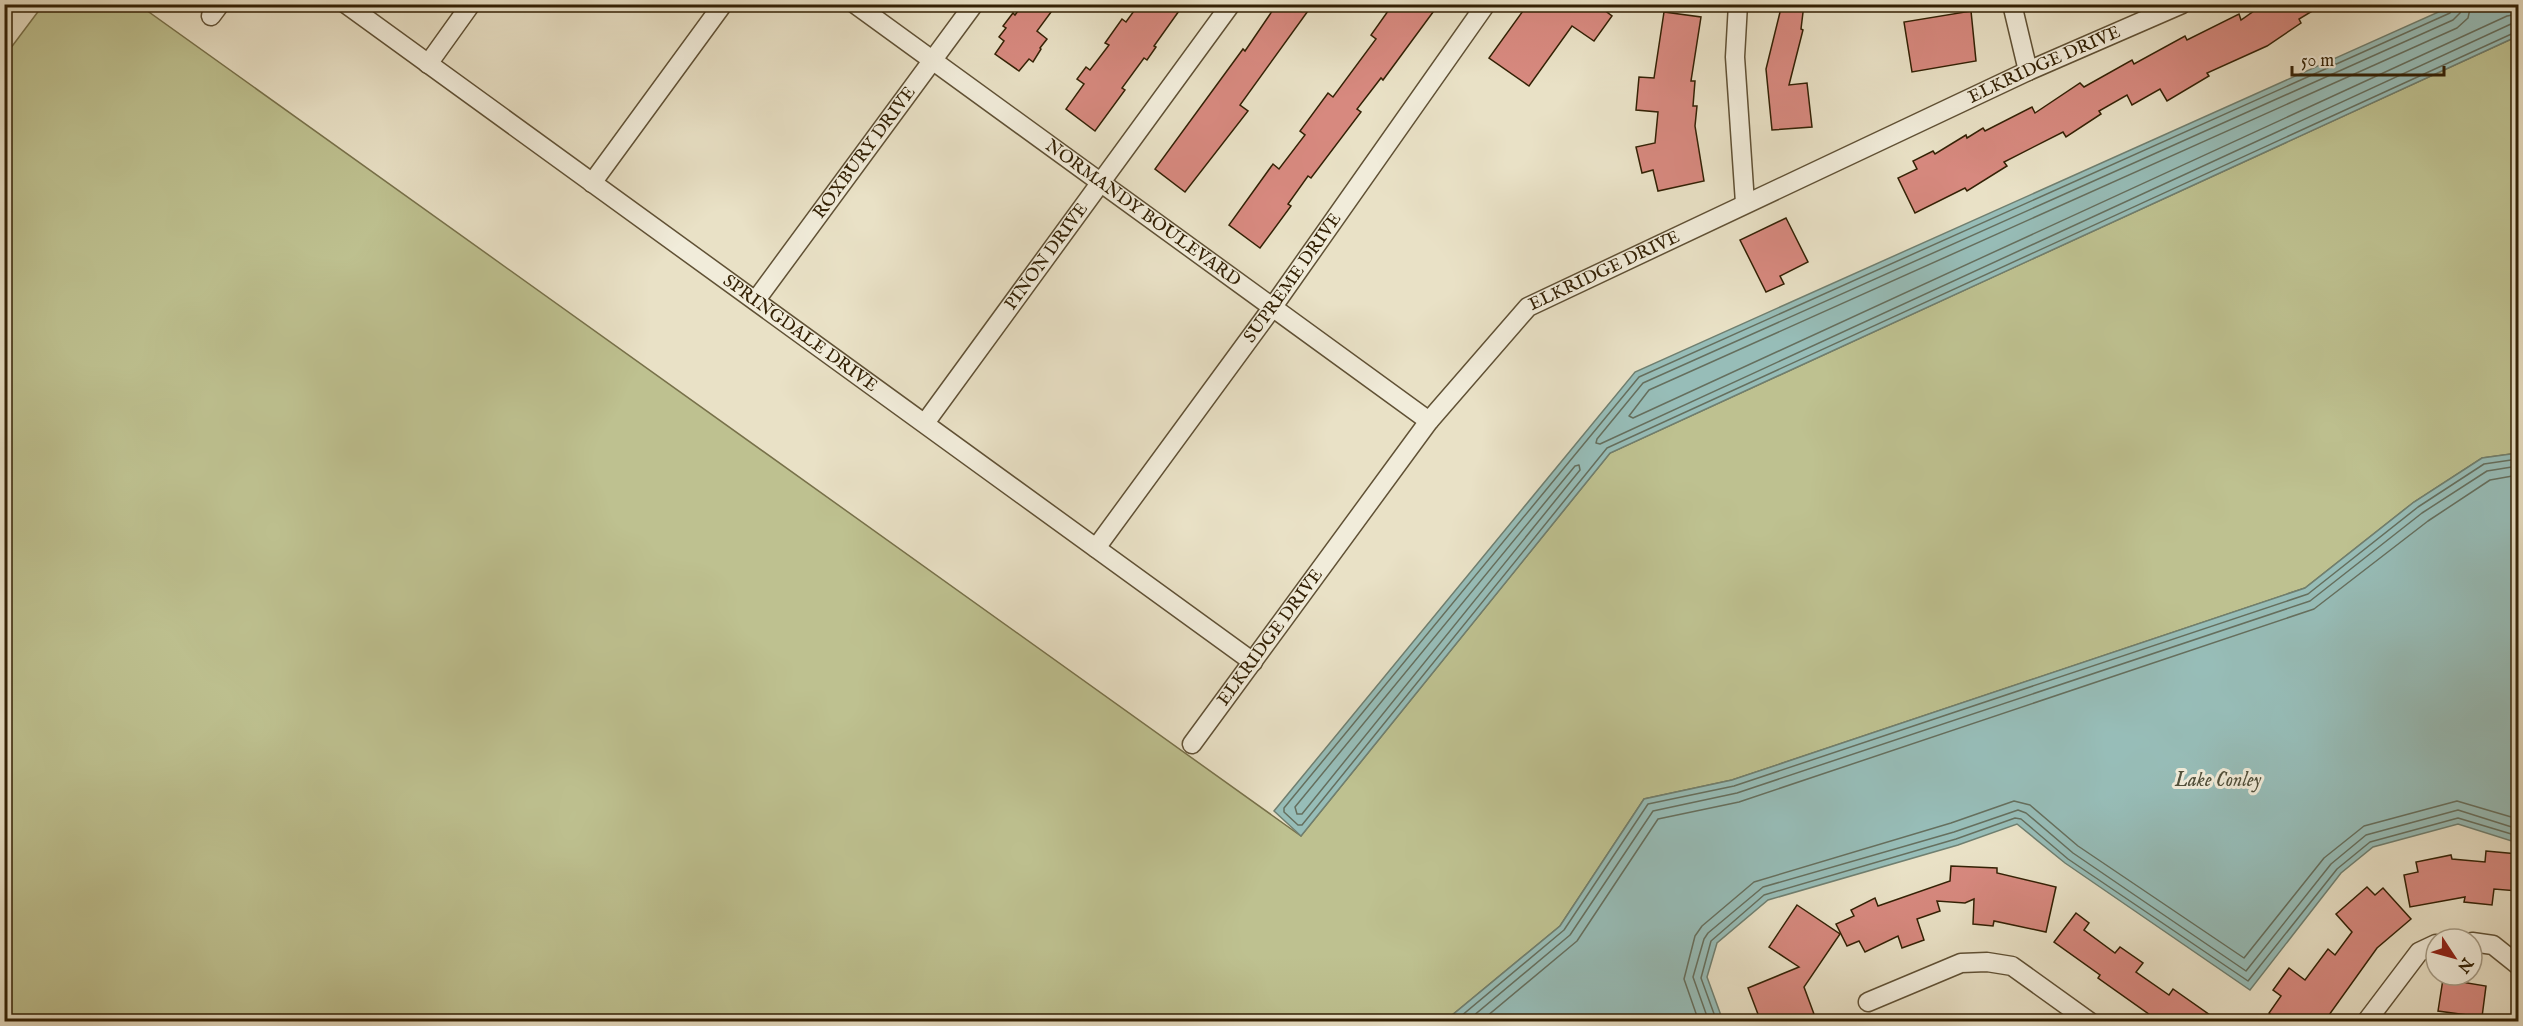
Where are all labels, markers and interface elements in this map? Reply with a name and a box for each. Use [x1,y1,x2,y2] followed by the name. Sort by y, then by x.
[1965,21,2124,109] street label: ELKRIDGE DRIVE
[2292,39,2444,77] scale bar
[2301,50,2334,73] text: 50 m
[808,82,921,223] street label: ROXBURY DRIVE
[1041,134,1246,292] street label: NORMANDY BOULEVARD
[1000,198,1093,315] street label: PINON DRIVE
[1239,209,1347,348] street label: SUPREME DRIVE
[1525,225,1684,316] street label: ELKRIDGE DRIVE
[718,270,882,397] street label: SPRINGDALE DRIVE
[1212,564,1328,711] street label: ELKRIDGE DRIVE
[2174,768,2262,793] water label: Lake Conley
[2424,927,2484,987] north arrow
[2452,952,2477,976] text: N

